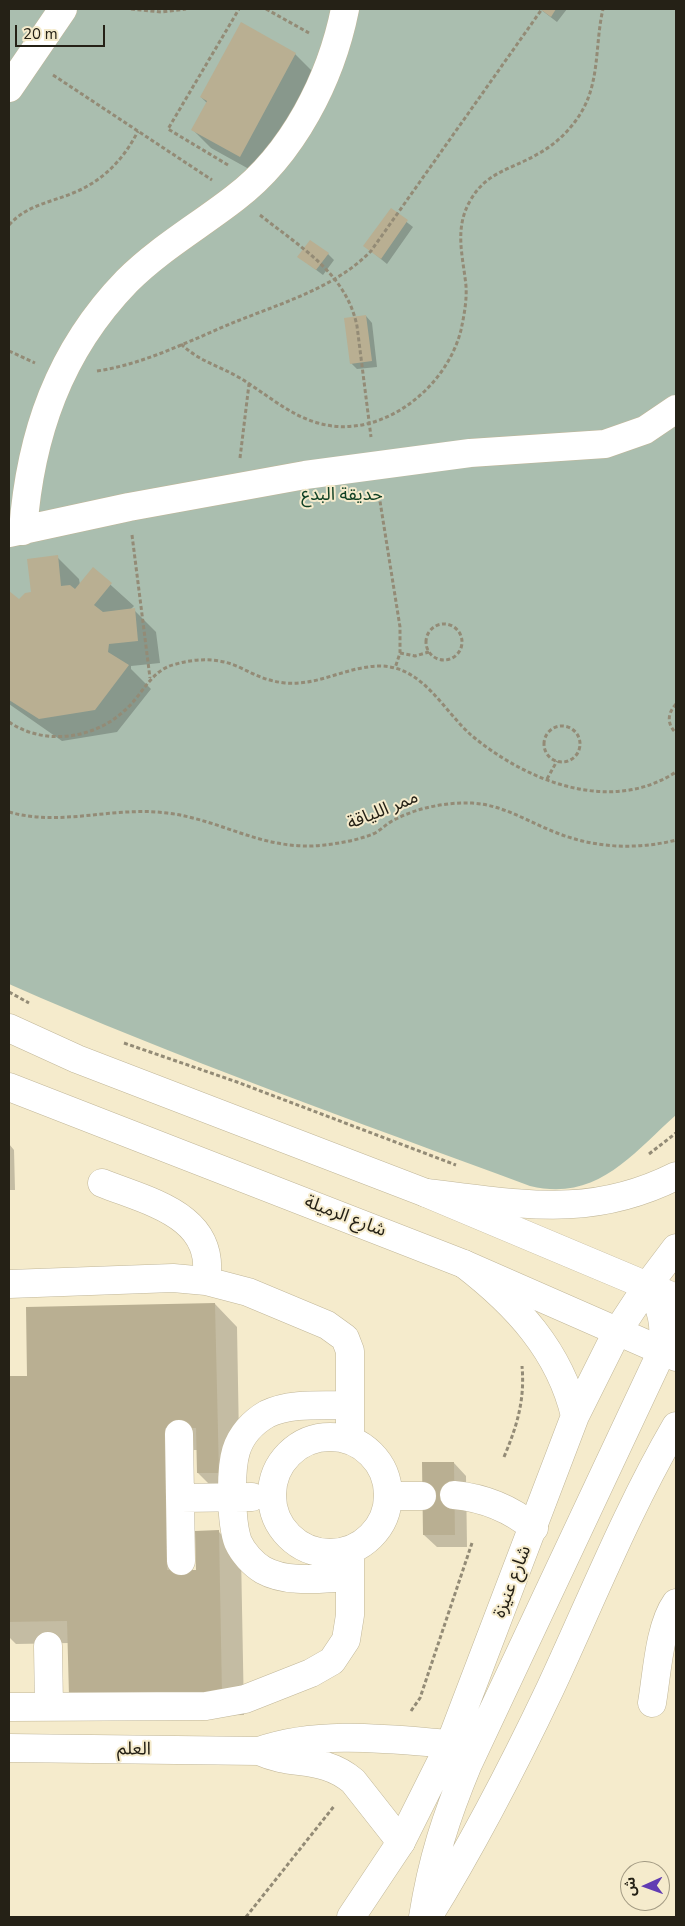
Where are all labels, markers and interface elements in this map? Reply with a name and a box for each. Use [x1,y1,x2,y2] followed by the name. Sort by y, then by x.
[18,15,108,47] scale bar
[23,24,58,44] text: 20 m
[301,485,383,507] park label: حديقة البدع
[344,787,422,835] street label: ممر اللياقة
[301,1192,389,1242] street label: شارع الرميلة
[489,1543,537,1621] street label: شارع عنيزة
[117,1739,151,1761] street label: العلم
[620,1861,670,1911] north arrow
[621,1877,640,1896] text: ش

